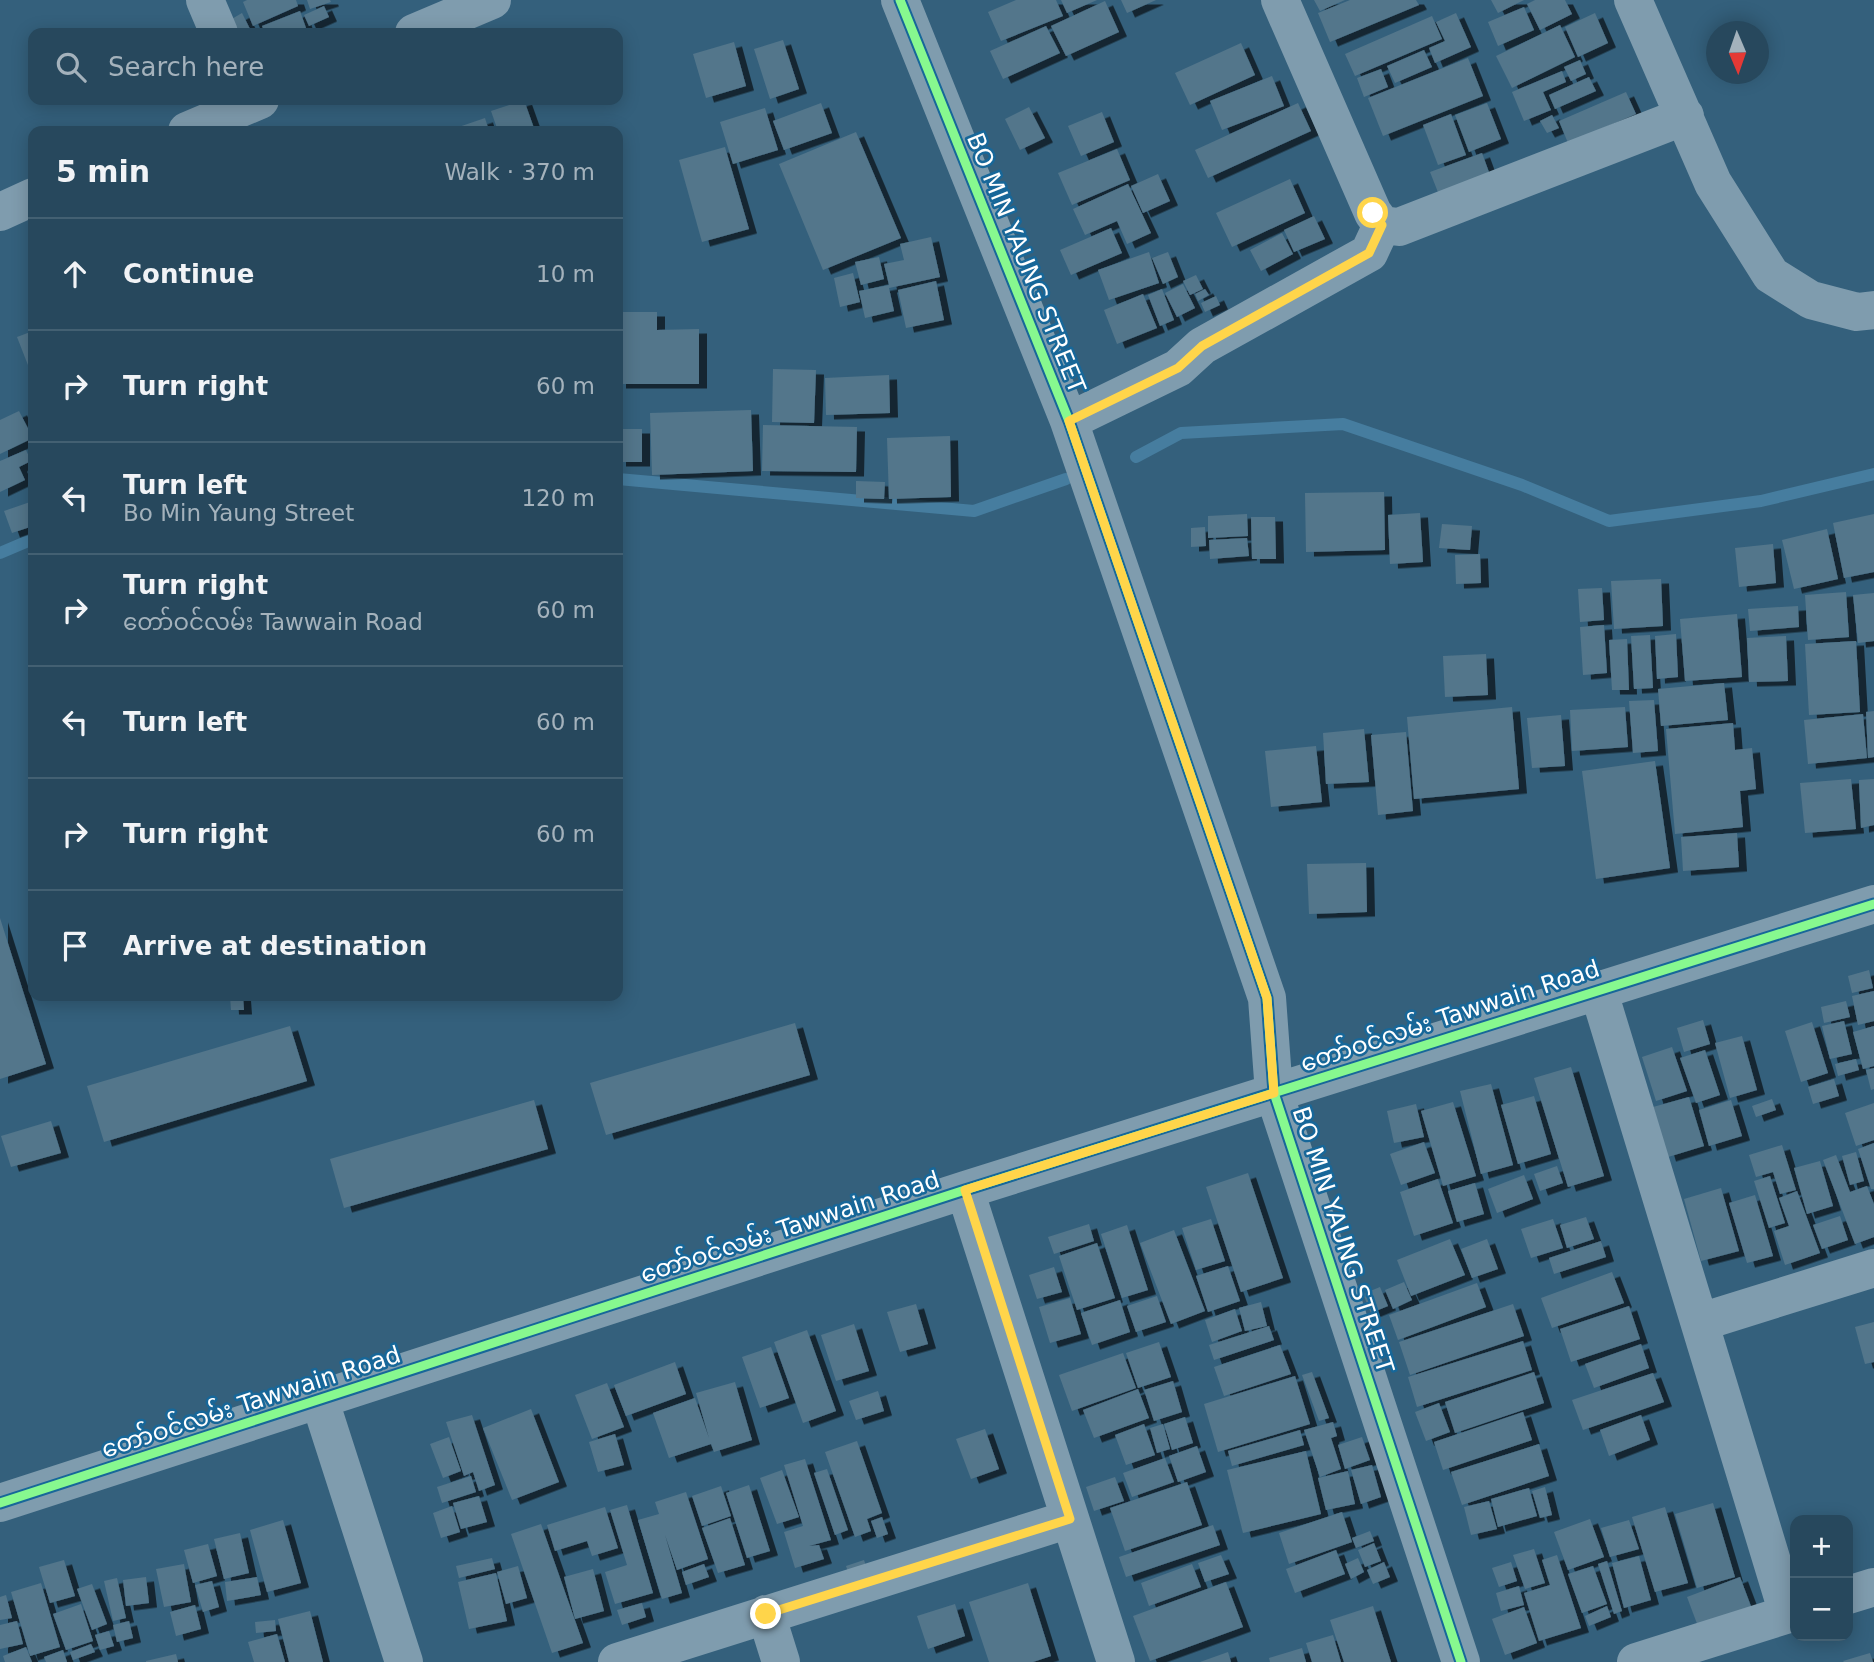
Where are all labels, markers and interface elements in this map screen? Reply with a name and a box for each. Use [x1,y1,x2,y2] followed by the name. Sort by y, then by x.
[1706,21,1769,84] north arrow
[28,28,623,105] search box
[52,48,90,86] icon: search
[108,52,264,82] text: Search here
[961,129,1091,398] street label: BO MIN YAUNG STREET
[56,154,150,189] text: 5 min
[444,159,595,185] text: Walk · 370 m
[1357,197,1388,228] route start
[56,255,94,293] icon: ahead
[123,259,254,289] text: Continue
[536,261,595,287] text: 10 m
[56,367,94,405] icon: right
[123,371,268,401] text: Turn right
[536,373,595,399] text: 60 m
[123,470,247,500] text: Turn left
[56,479,94,517] icon: left
[521,485,595,511] text: 120 m
[123,500,354,526] text: Bo Min Yaung Street
[123,570,268,600] text: Turn right
[56,591,94,629] icon: right
[536,597,595,623] text: 60 m
[123,609,423,635] text: တော်ဝင်လမ်း Tawwain Road
[56,703,94,741] icon: left
[123,707,247,737] text: Turn left
[536,709,595,735] text: 60 m
[56,815,94,853] icon: right
[123,819,268,849] text: Turn right
[536,821,595,847] text: 60 m
[56,927,94,965] icon: arrive
[123,931,427,961] text: Arrive at destination
[1296,952,1603,1078] street label: တော်ဝင်လမ်း Tawwain Road
[1287,1103,1399,1377] street label: BO MIN YAUNG STREET
[636,1163,943,1289] street label: တော်ဝင်လမ်း Tawwain Road
[97,1338,404,1464] street label: တော်ဝင်လမ်း Tawwain Road
[1790,1515,1853,1641] map controls
[1790,1515,1853,1578] button: +
[1790,1578,1853,1641] button: −
[750,1598,781,1629] route end

